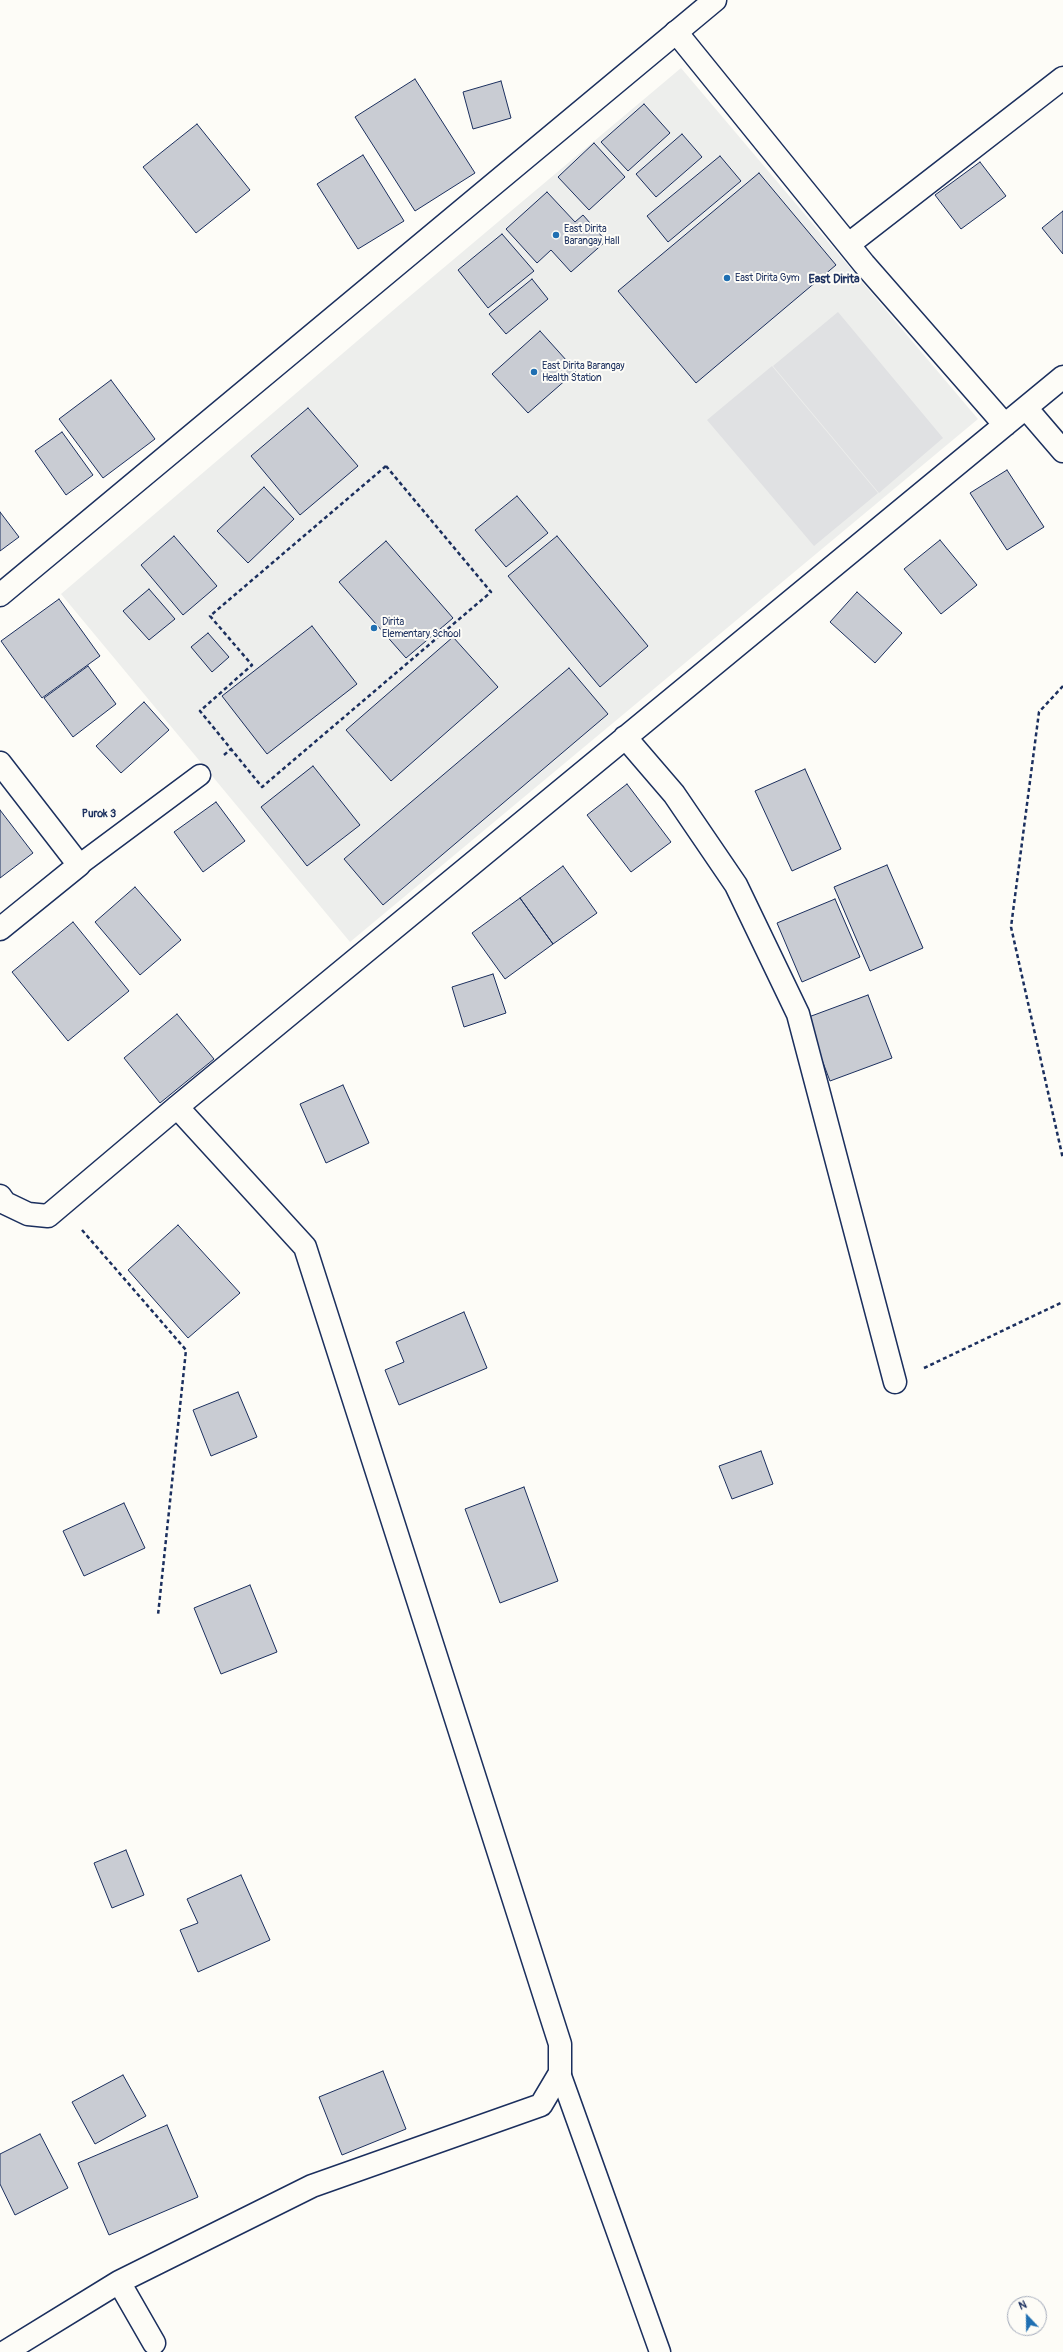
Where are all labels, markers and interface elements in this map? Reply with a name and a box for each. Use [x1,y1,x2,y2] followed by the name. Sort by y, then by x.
[564,223,620,246] place label: East Dirita Barangay Hall
[551,230,561,240] marker: East Dirita Barangay Hall
[735,272,800,284] place label: East Dirita Gym
[722,273,732,283] marker: East Dirita Gym
[808,273,860,287] district label: East Dirita
[542,360,625,384] place label: East Dirita Barangay Health Station
[529,367,539,377] marker: East Dirita Barangay Health Station
[382,616,461,640] place label: Dirita Elementary School
[369,623,379,633] marker: Dirita Elementary School
[82,807,116,821] district label: Purok 3
[1007,2296,1047,2336] north arrow
[1017,2298,1029,2313] text: N

